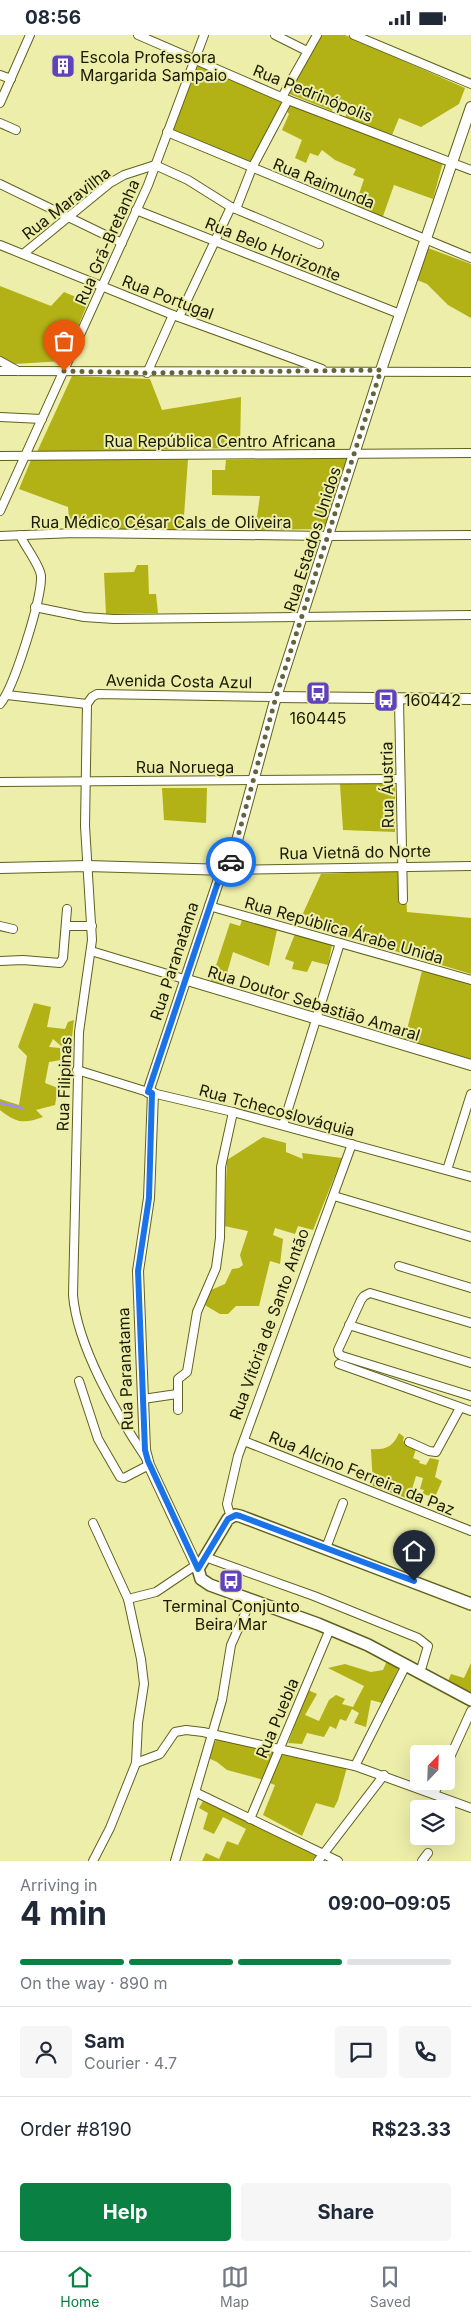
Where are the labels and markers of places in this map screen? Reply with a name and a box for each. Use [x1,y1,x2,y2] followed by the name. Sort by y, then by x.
[80,47,227,85] place label: Escola Professora Margarida Sampaio
[50,53,76,79] building icon: Escola Professora Margarida Sampaio
[43,320,85,371] pin
[305,680,331,706] bus stop icon: 160445
[373,687,399,713] bus stop icon: 160442
[404,690,461,710] place label: 160442
[290,708,346,728] place label: 160445
[393,1530,435,1581] pin
[218,1568,244,1594] bus stop icon: Terminal Conjunto Beira Mar
[162,1596,300,1634] place label: Terminal Conjunto Beira Mar

